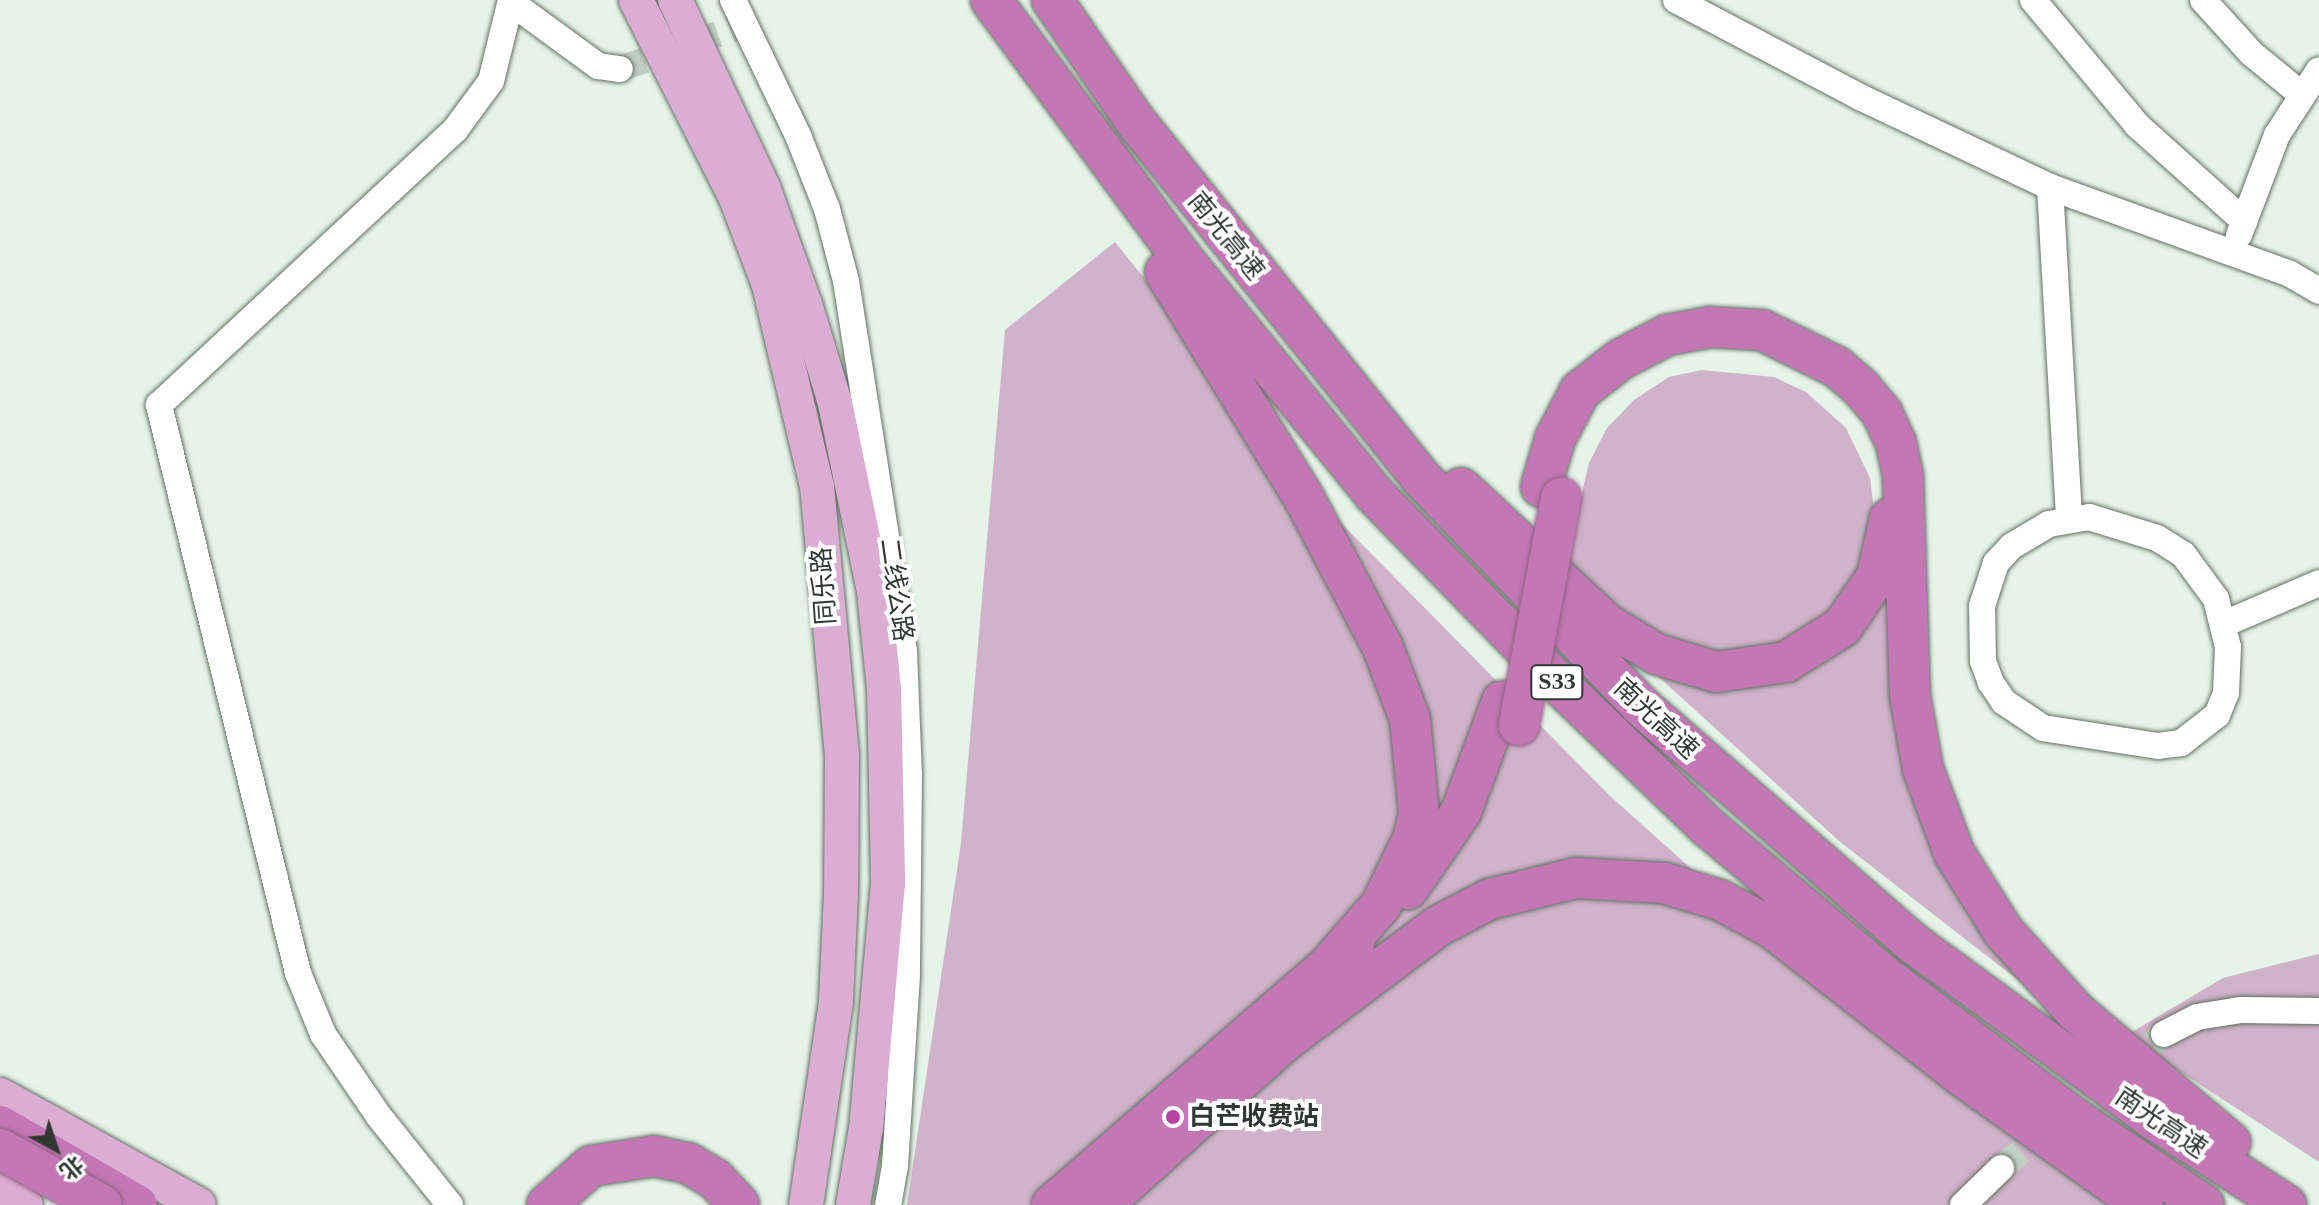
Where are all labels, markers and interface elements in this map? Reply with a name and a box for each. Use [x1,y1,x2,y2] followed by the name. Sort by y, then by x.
[1181,186,1271,286] street label: 南光高速
[873,536,919,644] street label: 二线公路
[806,546,842,626] street label: 同乐路
[1529,662,1585,702] road number: S33
[1607,672,1705,766] street label: 南光高速
[2109,1081,2213,1165] street label: 南光高速
[1189,1101,1319,1133] place label: 白芒收费站
[1164,1108,1182,1126] marker: 白芒收费站
[16,1109,96,1189] north arrow
[55,1151,88,1184] text: 北

